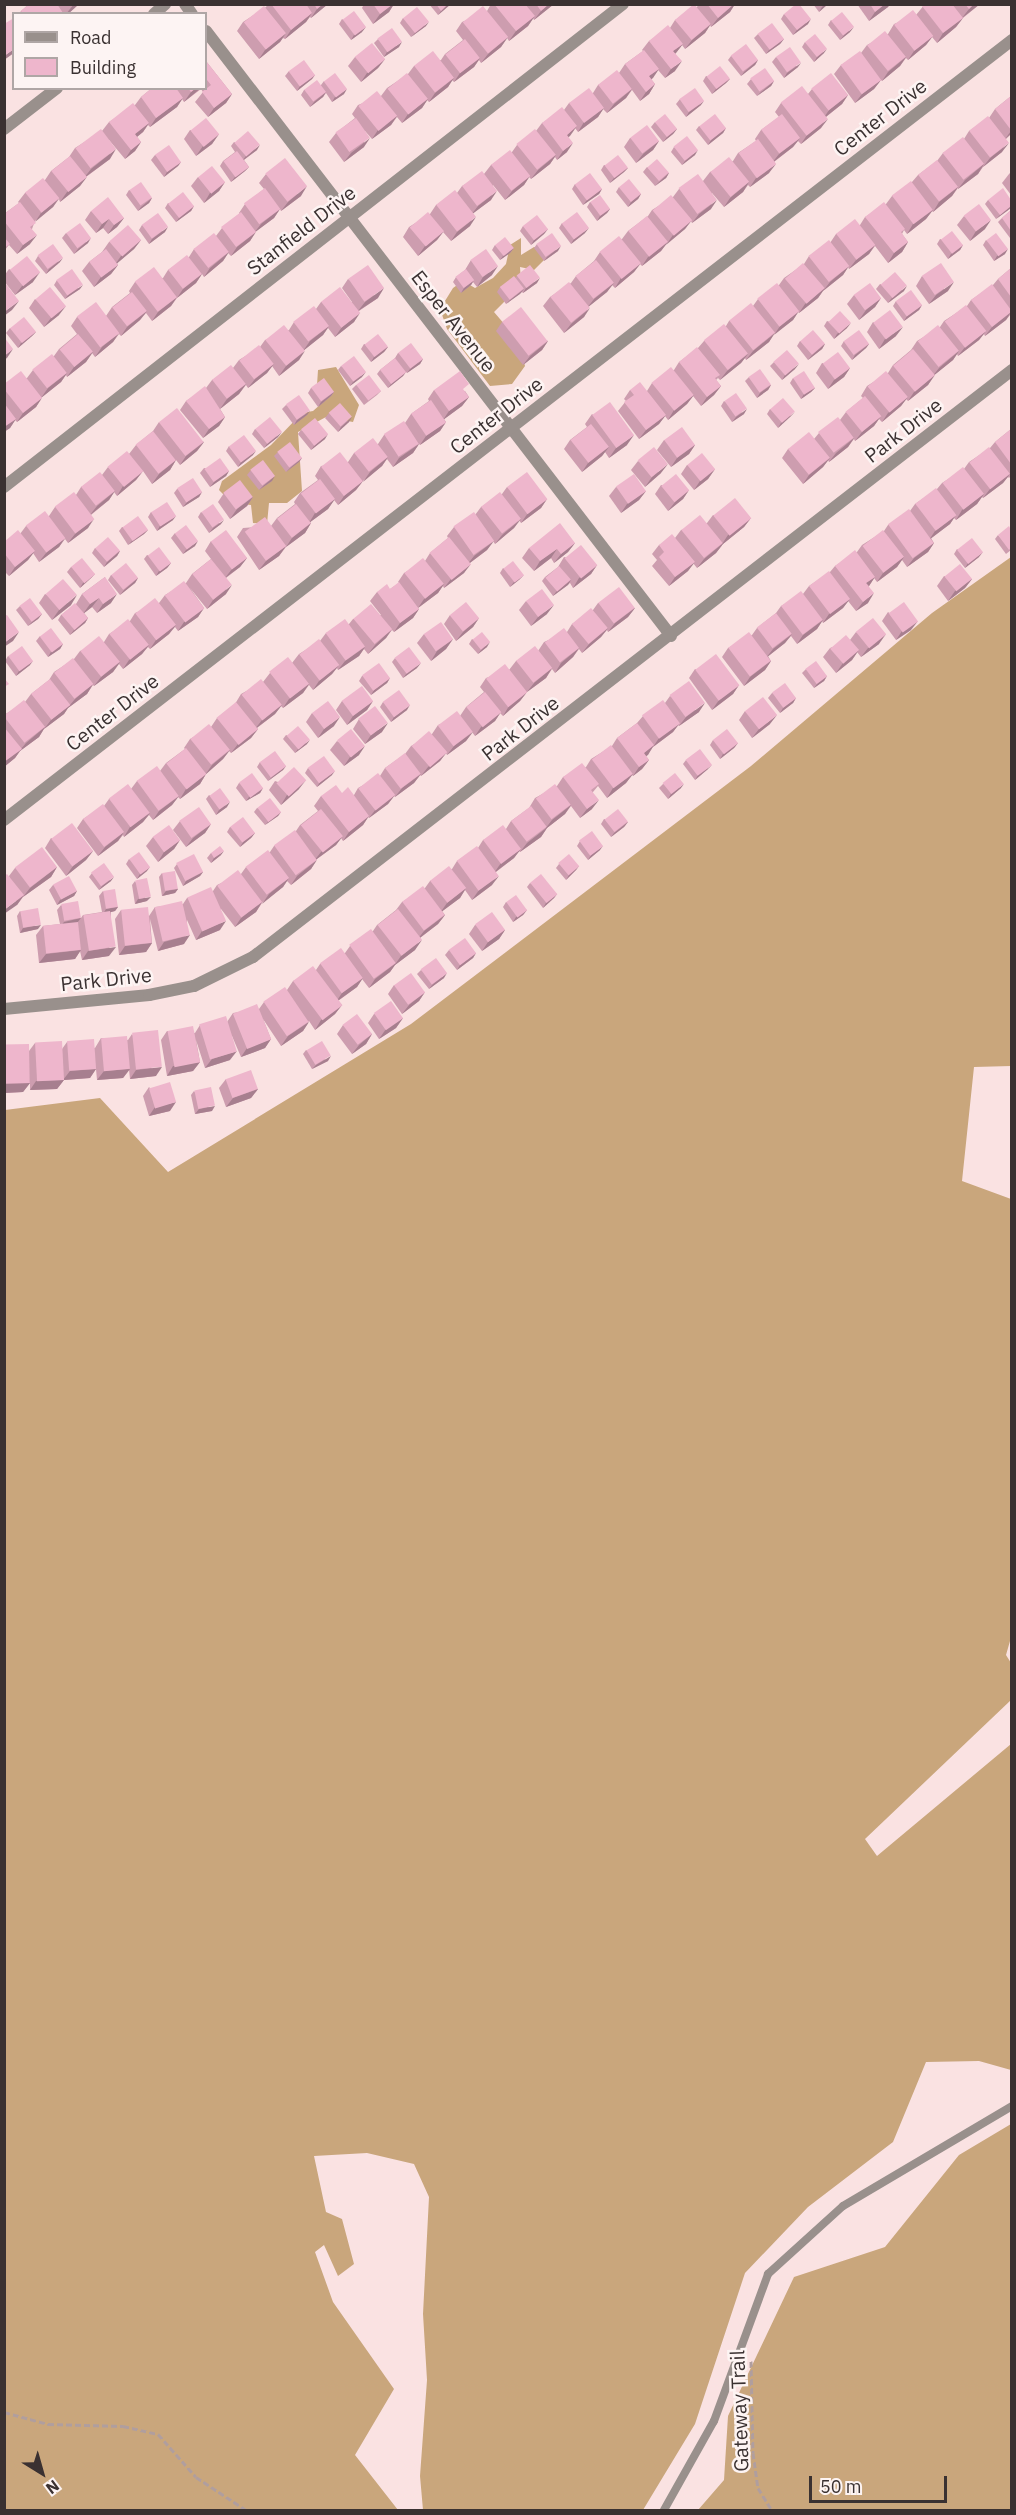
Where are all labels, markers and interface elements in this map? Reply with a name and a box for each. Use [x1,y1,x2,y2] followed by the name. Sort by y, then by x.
[12,12,207,90] legend
[70,26,111,49] text: Road
[70,56,136,79] text: Building
[829,73,931,161] street label: Center Drive
[242,180,360,280] street label: Stanfield Drive
[407,265,501,377] street label: Esper Avenue
[445,371,547,459] street label: Center Drive
[860,392,946,468] street label: Park Drive
[61,668,163,756] street label: Center Drive
[477,690,563,766] street label: Park Drive
[59,962,153,996] street label: Park Drive
[725,2350,753,2472] street label: Gateway Trail
[12,2443,72,2503] north arrow
[812,2464,950,2502] scale bar
[820,2475,862,2498] text: 50 m
[42,2476,63,2499] text: N

